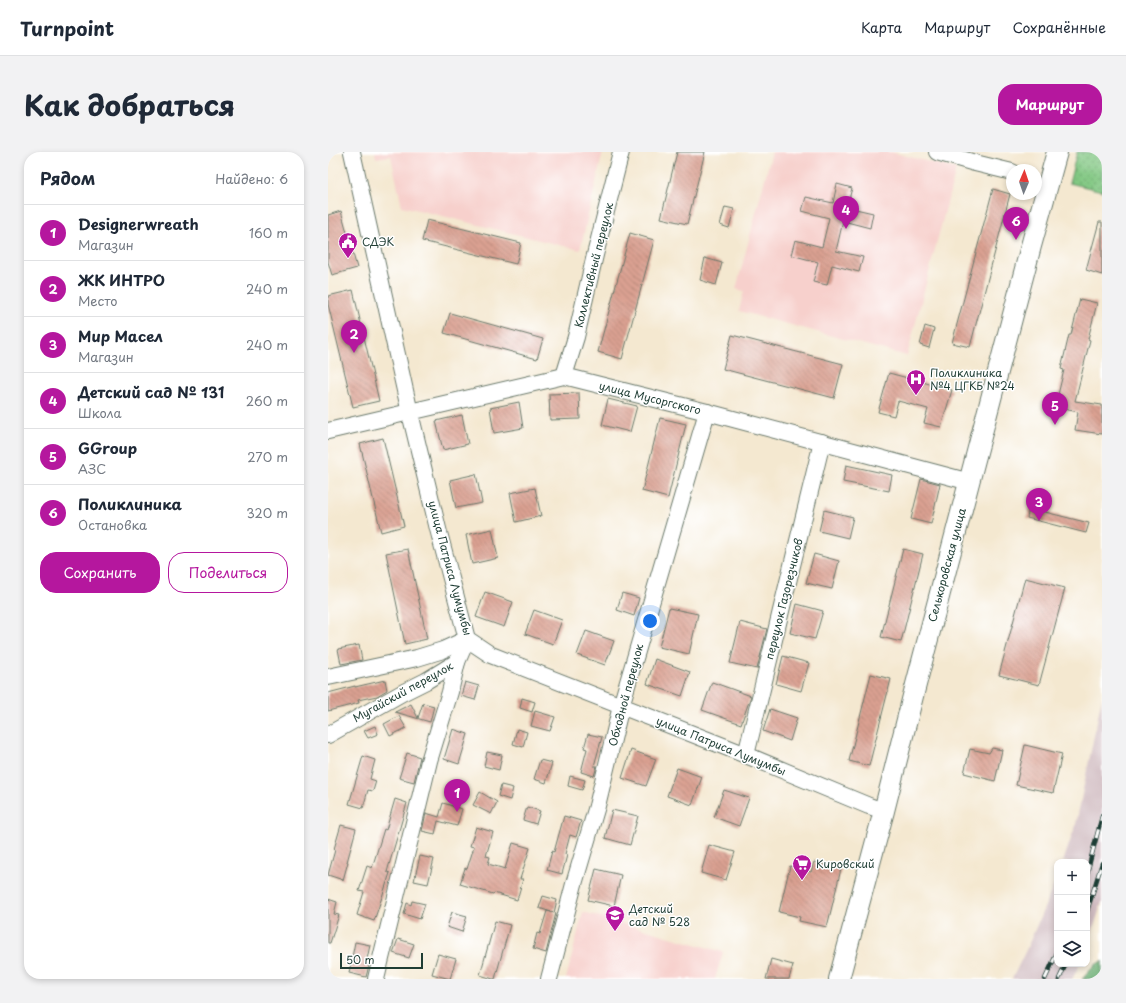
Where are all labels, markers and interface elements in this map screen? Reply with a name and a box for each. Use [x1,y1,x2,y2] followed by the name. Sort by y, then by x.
[20,14,114,42] text: Turnpoint
[861,17,902,38] text: Карта
[924,17,990,38] text: Маршрут
[1012,17,1106,38] text: Сохранённые
[24,83,235,126] text: Как добраться
[998,84,1102,125] button: Маршрут
[1006,164,1042,200] north arrow
[40,165,95,191] text: Рядом
[215,169,288,188] text: Найдено: 6
[833,196,859,229] pin: 4
[570,200,617,329] street label: Коллективный переулок
[1003,207,1029,240] pin: 6
[78,212,199,235] text: Designerwreath
[50,223,56,242] text: 1
[249,223,288,242] text: 160 m
[337,231,359,259] public building icon: СДЭК
[362,233,395,250] place label: СДЭК
[78,235,134,254] text: Магазин
[78,268,165,291] text: ЖК ИНТРО
[48,279,58,298] text: 2
[246,279,288,298] text: 240 m
[78,291,118,310] text: Место
[341,320,367,353] pin: 2
[78,324,163,347] text: Мир Масел
[49,335,57,354] text: 3
[246,335,288,354] text: 240 m
[78,347,134,366] text: Магазин
[930,364,1015,394] place label: Поликлиника №4 ЦГКБ №24
[905,368,927,396] hospital icon: Поликлиника №4 ЦГКБ №24
[597,377,703,418] street label: улица Мусоргского
[78,380,224,403] text: Детский сад № 131
[49,391,57,410] text: 4
[246,391,288,410] text: 260 m
[1042,392,1068,425] pin: 5
[78,403,122,422] text: Школа
[78,436,137,459] text: GGroup
[49,447,57,466] text: 5
[247,447,288,466] text: 270 m
[78,459,106,478] text: АЗС
[1026,488,1052,521] pin: 3
[78,492,182,515] text: Поликлиника
[424,499,477,637] street label: улица Патриса Лумумбы
[48,503,58,522] text: 6
[246,503,288,522] text: 320 m
[923,506,970,624] street label: Селькоровская улица
[78,515,147,534] text: Остановка
[760,537,807,661] street label: переулок Газорезчиков
[40,552,160,593] button: Сохранить
[168,552,288,593] button: Поделиться
[640,611,660,631] your location
[604,641,647,748] street label: Обходной переулок
[350,657,456,726] street label: Мугайский переулок
[654,712,789,779] street label: улица Патриса Лумумбы
[444,779,470,812] pin: 1
[791,853,813,881] supermarket icon: Кировский
[816,855,874,872] place label: Кировский
[1054,859,1090,967] map controls
[1054,859,1090,895] button: +
[1054,895,1090,931] button: −
[628,900,690,930] place label: Детский сад № 528
[604,904,626,932] school or university icon: Детский сад № 528
[1054,931,1090,967] button: layers
[340,951,423,970] scale bar
[346,951,375,968] text: 50 m

